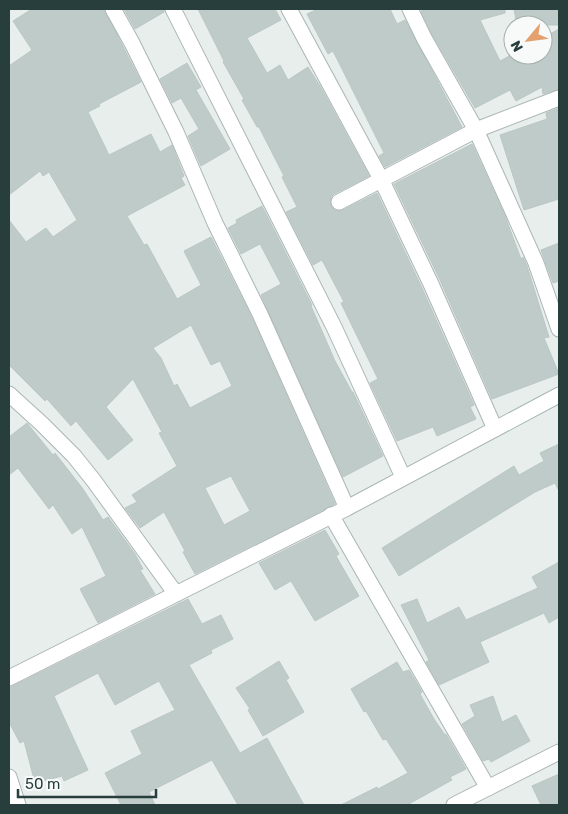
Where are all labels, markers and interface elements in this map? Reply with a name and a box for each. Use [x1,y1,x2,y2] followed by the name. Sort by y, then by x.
[503,15,553,65] north arrow
[507,38,527,55] text: N
[18,766,155,798] scale bar
[25,775,60,793] text: 50 m

